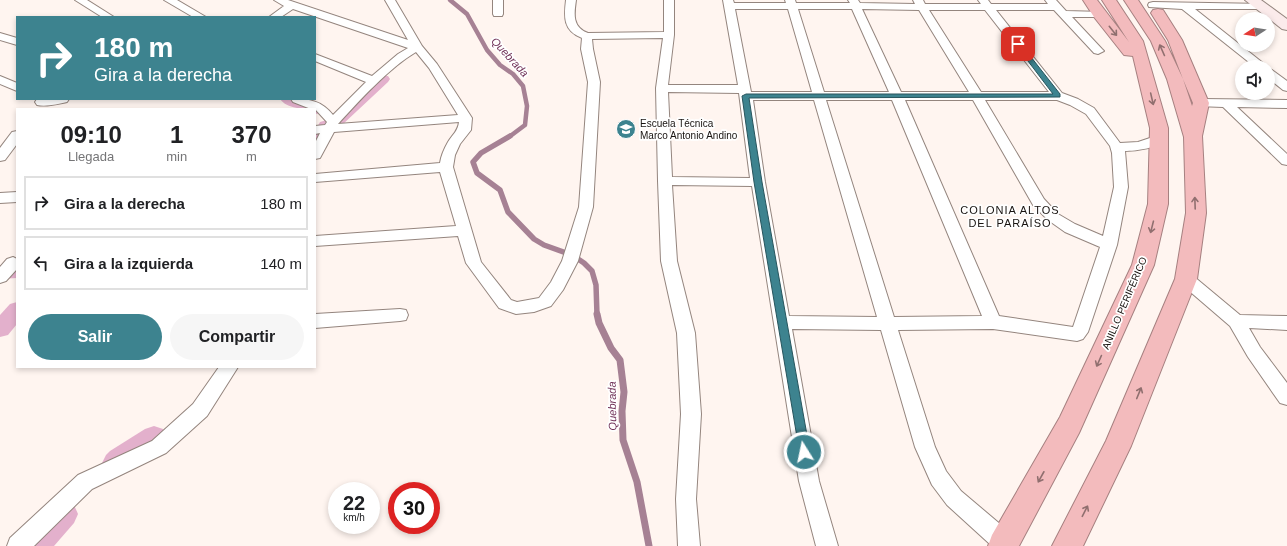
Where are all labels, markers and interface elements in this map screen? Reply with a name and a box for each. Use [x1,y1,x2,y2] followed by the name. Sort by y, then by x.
[1235,12,1275,52] north arrow
[1235,12,1275,100] map controls
[1108,26,1117,37] one-way arrow
[1001,27,1035,61] pin
[28,32,80,84] icon: right
[94,32,173,63] text: 180 m
[1007,33,1029,55] icon: arrive
[489,35,531,79] water label: Quebrada
[1158,45,1166,57] one-way arrow
[1235,60,1275,100] button: sound
[94,65,232,85] text: Gira a la derecha
[1148,92,1156,105] one-way arrow
[615,118,637,140] school or university icon: Escuela Técnica Marco Antonio Andino
[640,118,738,141] place label: Escuela Técnica Marco Antonio Andino
[60,121,122,148] text: 09:10
[170,121,183,148] text: 1
[232,121,272,148] text: 370
[68,149,114,164] text: Llegada
[166,149,187,164] text: min
[246,149,257,164] text: m
[30,192,52,214] icon: right
[64,195,185,212] text: Gira a la derecha
[260,195,302,212] text: 180 m
[1192,197,1199,210] one-way arrow
[960,204,1060,229] district label: COLONIA ALTOS DEL PARAÍSO
[1148,220,1156,233] one-way arrow
[30,252,52,274] icon: left
[64,255,193,272] text: Gira a la izquierda
[260,255,302,272] text: 140 m
[1099,255,1149,351] street label: ANILLO PERIFÉRICO
[28,314,162,360] button: Salir
[170,314,304,360] button: Compartir
[1095,354,1102,366] one-way arrow
[606,381,618,431] water label: Quebrada
[1136,388,1144,400] one-way arrow
[783,431,825,473] position arrow
[1037,471,1044,483] one-way arrow
[388,482,440,534] speed limit sign: 30
[343,492,365,514] text: 22
[1082,505,1089,517] one-way arrow
[343,512,365,523] text: km/h

